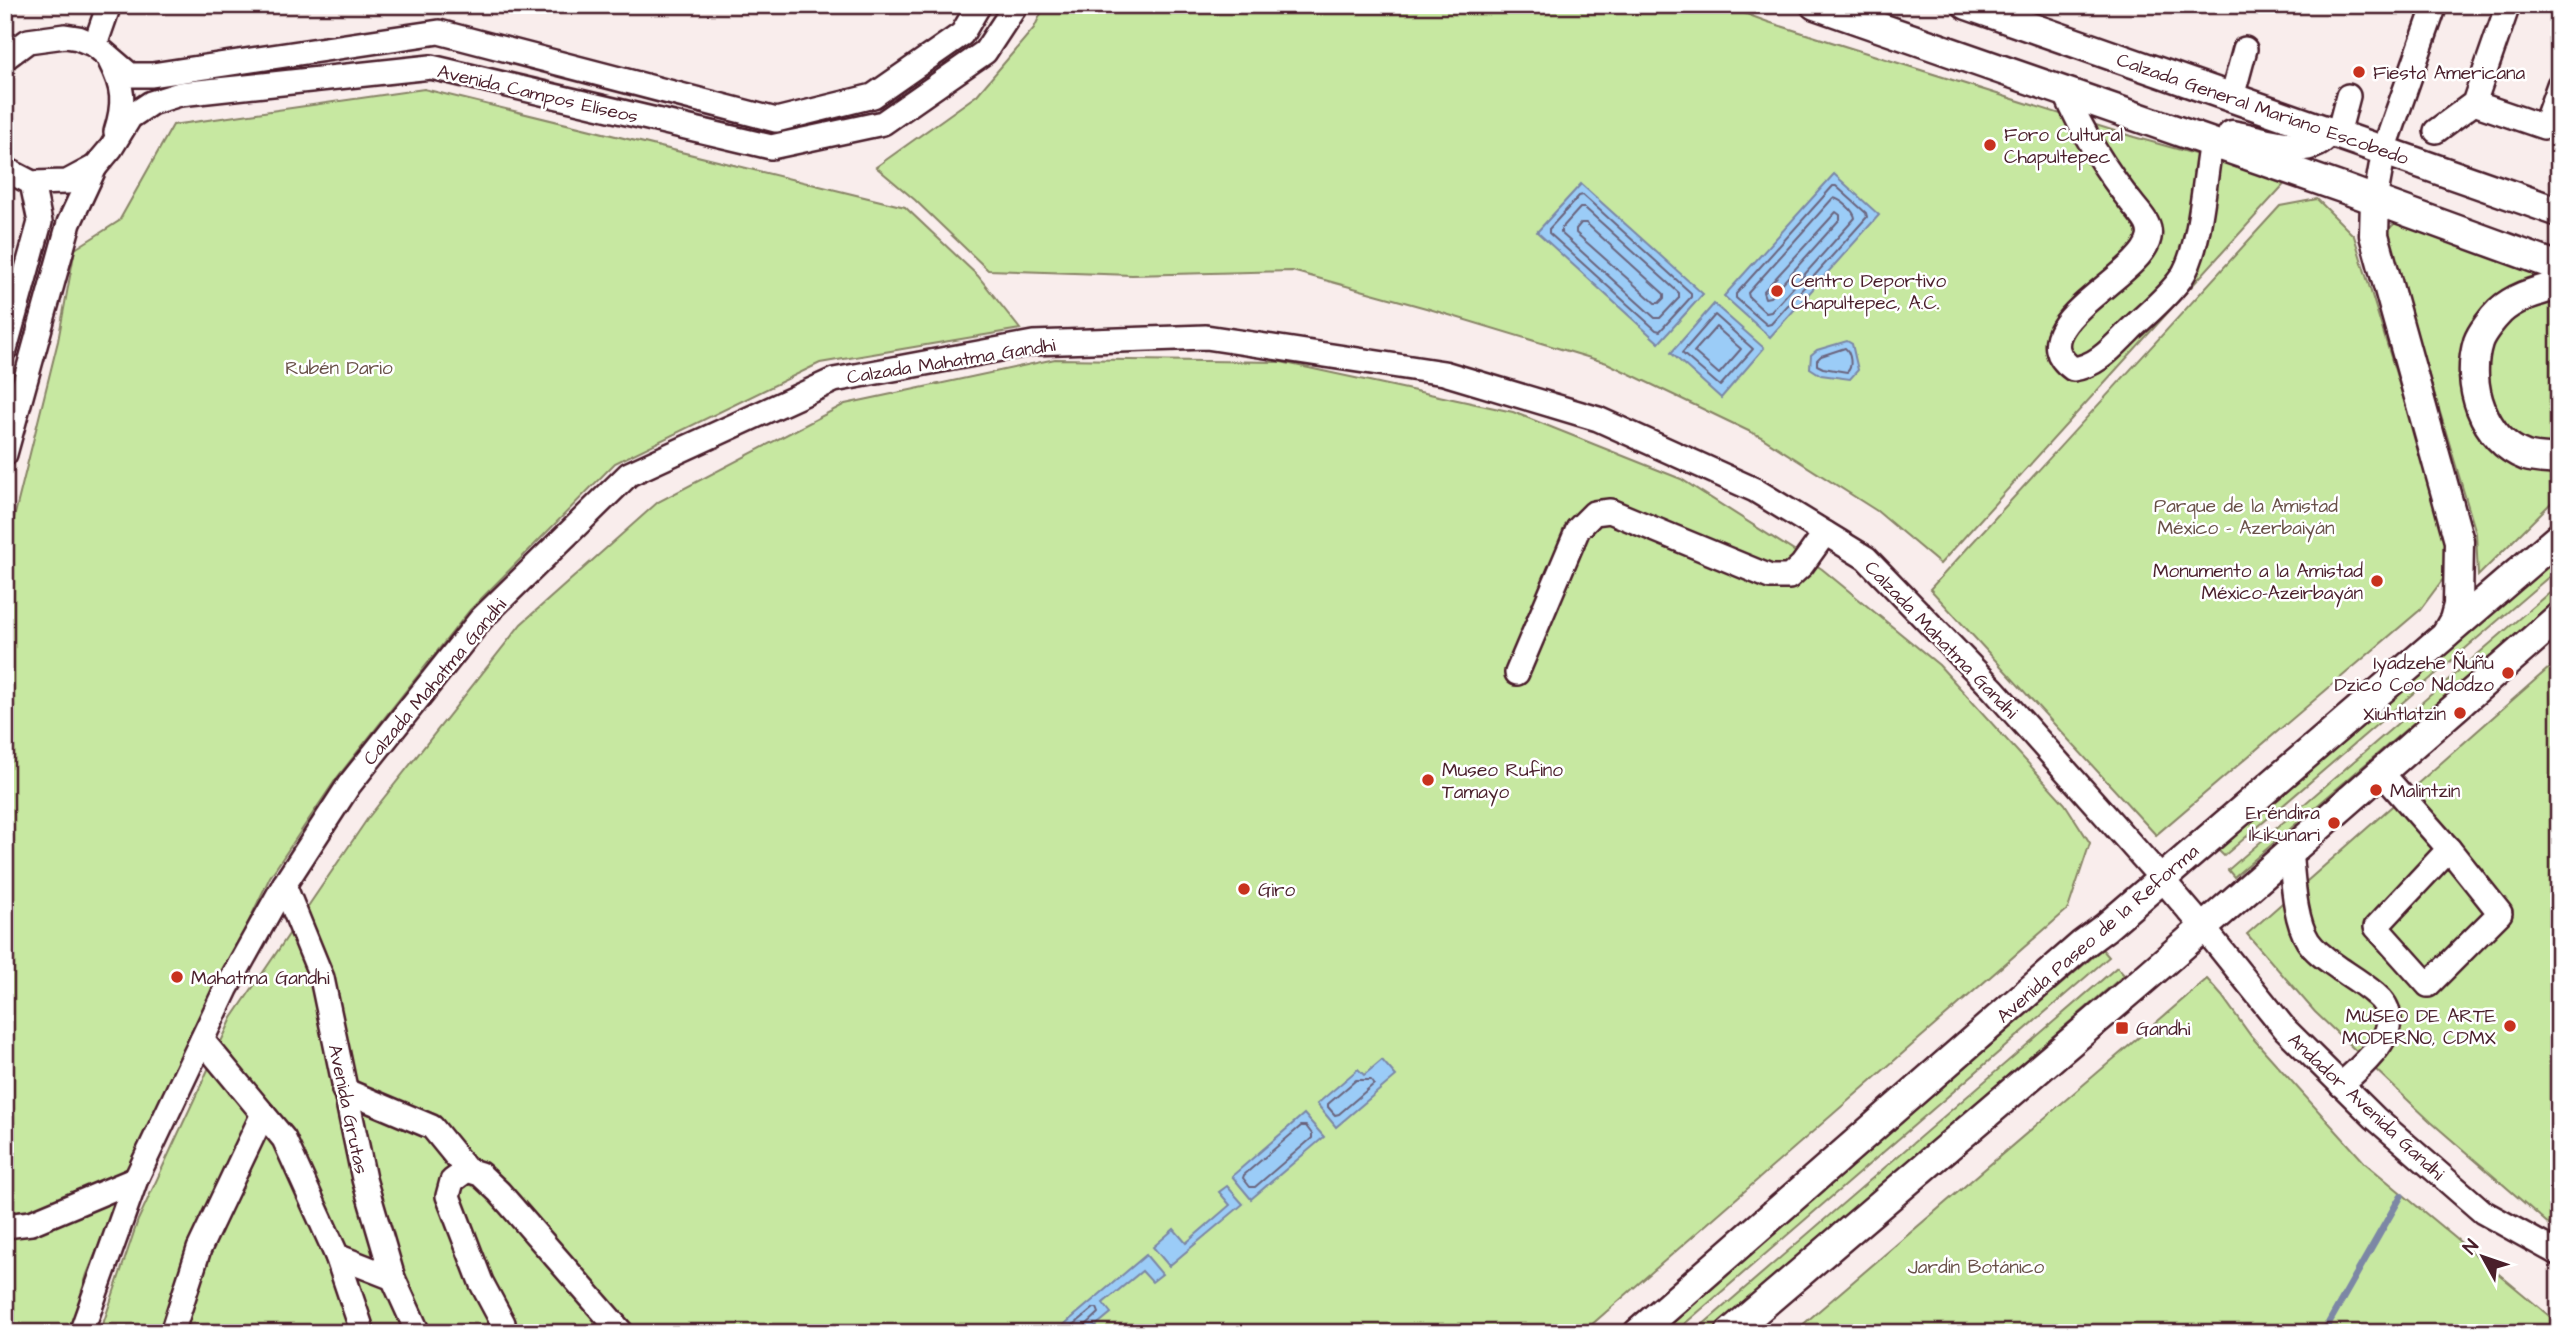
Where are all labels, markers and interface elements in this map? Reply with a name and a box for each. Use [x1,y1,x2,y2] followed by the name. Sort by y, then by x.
[2113,47,2412,172] street label: Calzada General Mariano Escobedo
[435,58,641,131] street label: Avenida Campos Elíseos
[2373,60,2526,87] place label: Fiesta Americana
[2351,64,2367,80] marker: Fiesta Americana
[2004,122,2123,171] place label: Foro Cultural Chapultepec
[1982,137,1998,153] marker: Foro Cultural Chapultepec
[1791,268,1946,317] place label: Centro Deportivo Chapultepec, A.C.
[1769,283,1785,299] marker: Centro Deportivo Chapultepec, A.C.
[845,332,1058,391] street label: Calzada Mahatma Gandhi
[285,355,393,382] park label: Rubén Dario
[2154,493,2338,543] park label: Parque de la Amistad México – Azerbaiyán
[1858,555,2024,725] street label: Calzada Mahatma Gandhi
[2153,558,2363,608] place label: Monumento a la Amistad México-Azeirbayán
[2369,573,2385,589] marker: Monumento a la Amistad México-Azeirbayán
[357,592,513,771] street label: Calzada Mahatma Gandhi
[2334,650,2494,699] place label: Iyadzehe Ñuñu Dzico Coo Ndodzo
[2500,665,2516,681] marker: Iyadzehe Ñuñu Dzico Coo Ndodzo
[2363,701,2446,728] place label: Xiuhtlatzin
[2452,705,2468,721] marker: Xiuhtlatzin
[1442,757,1563,807] place label: Museo Rufino Tamayo
[1420,772,1436,788] marker: Museo Rufino Tamayo
[2390,778,2460,805] place label: Malintzin
[2368,782,2384,798] marker: Malintzin
[2246,800,2320,849] place label: Eréndira Ikikunari
[2326,815,2342,831] marker: Eréndira Ikikunari
[1991,838,2205,1030] street label: Avenida Paseo de la Reforma
[1258,877,1296,904] place label: Giro
[1236,881,1252,897] marker: Giro
[191,965,330,992] place label: Mahatma Gandhi
[169,969,185,985] marker: Mahatma Gandhi
[2342,1003,2496,1052] place label: MUSEO DE ARTE MODERNO, CDMX
[2136,1016,2190,1043] place label: Gandhi
[2502,1018,2518,1034] marker: MUSEO DE ARTE MODERNO, CDMX
[2114,1020,2130,1036] marker: Gandhi
[2282,1027,2450,1187] street label: Andador Avenida Gandhi
[321,1042,374,1177] street label: Avenida Grutas
[2448,1222,2518,1292] north arrow
[2457,1234,2485,1260] text: N
[1908,1254,2045,1281] park label: Jardín Botánico

